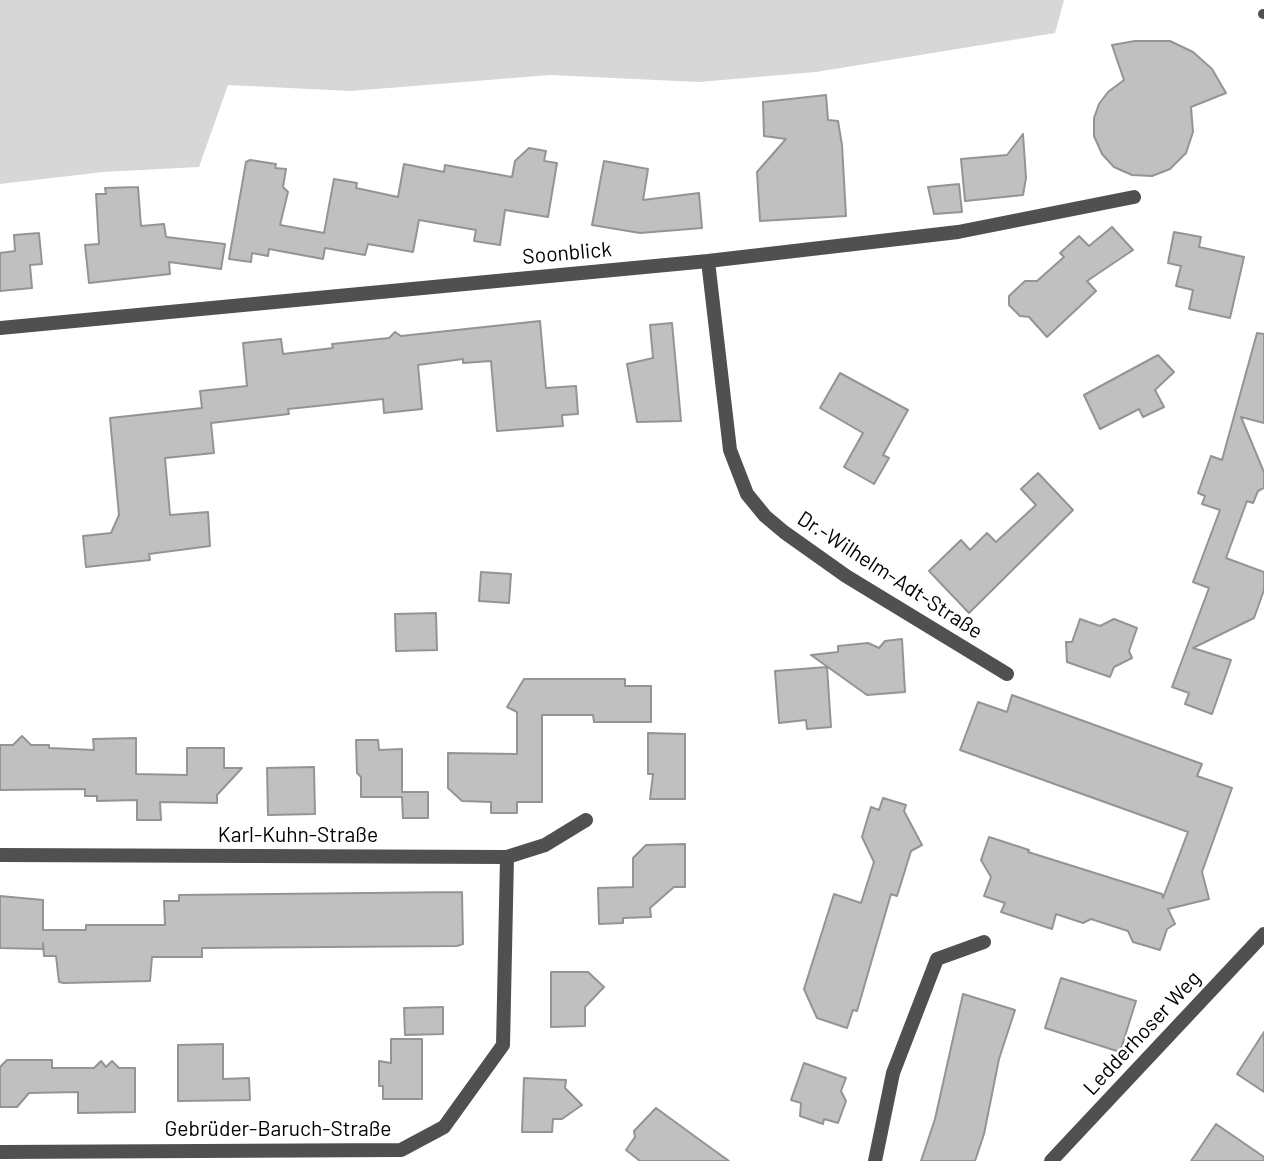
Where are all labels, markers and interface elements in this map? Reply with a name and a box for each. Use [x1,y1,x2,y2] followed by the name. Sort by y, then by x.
[521,237,613,269] street label: Soonblick
[793,506,987,644] street label: Dr.-Wilhelm-Adt-Straße
[218,822,378,848] street label: Karl-Kuhn-Straße
[1078,966,1206,1100] street label: Ledderhoser Weg
[164,1116,392,1142] street label: Gebrüder-Baruch-Straße

